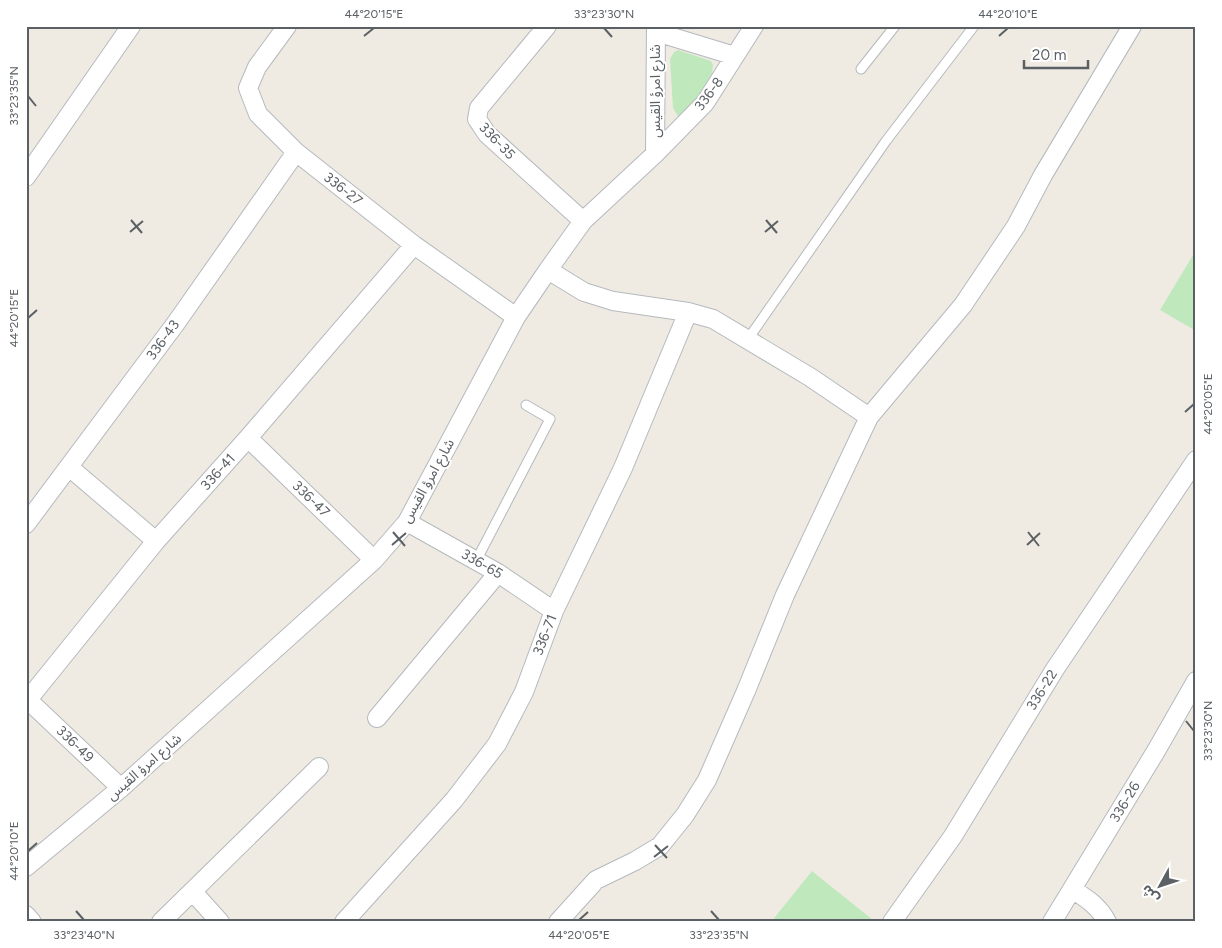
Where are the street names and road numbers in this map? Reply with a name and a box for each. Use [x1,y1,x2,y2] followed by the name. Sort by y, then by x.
[647,44,666,138] street label: شارع امرؤ القيس
[691,74,727,114] street label: 336-8
[475,119,519,163] street label: 336-35
[320,169,366,210] street label: 336-27
[143,317,183,363] street label: 336-43
[398,436,460,527] street label: شارع امرؤ القيس
[197,450,239,494] street label: 336-41
[289,477,334,521] street label: 336-47
[458,545,506,583] street label: 336-65
[529,612,561,658] street label: 336-71
[1023,667,1061,713] street label: 336-22
[53,722,97,766] street label: 336-49
[103,730,186,806] street label: شارع امرؤ القيس
[1106,778,1144,826] street label: 336-26

